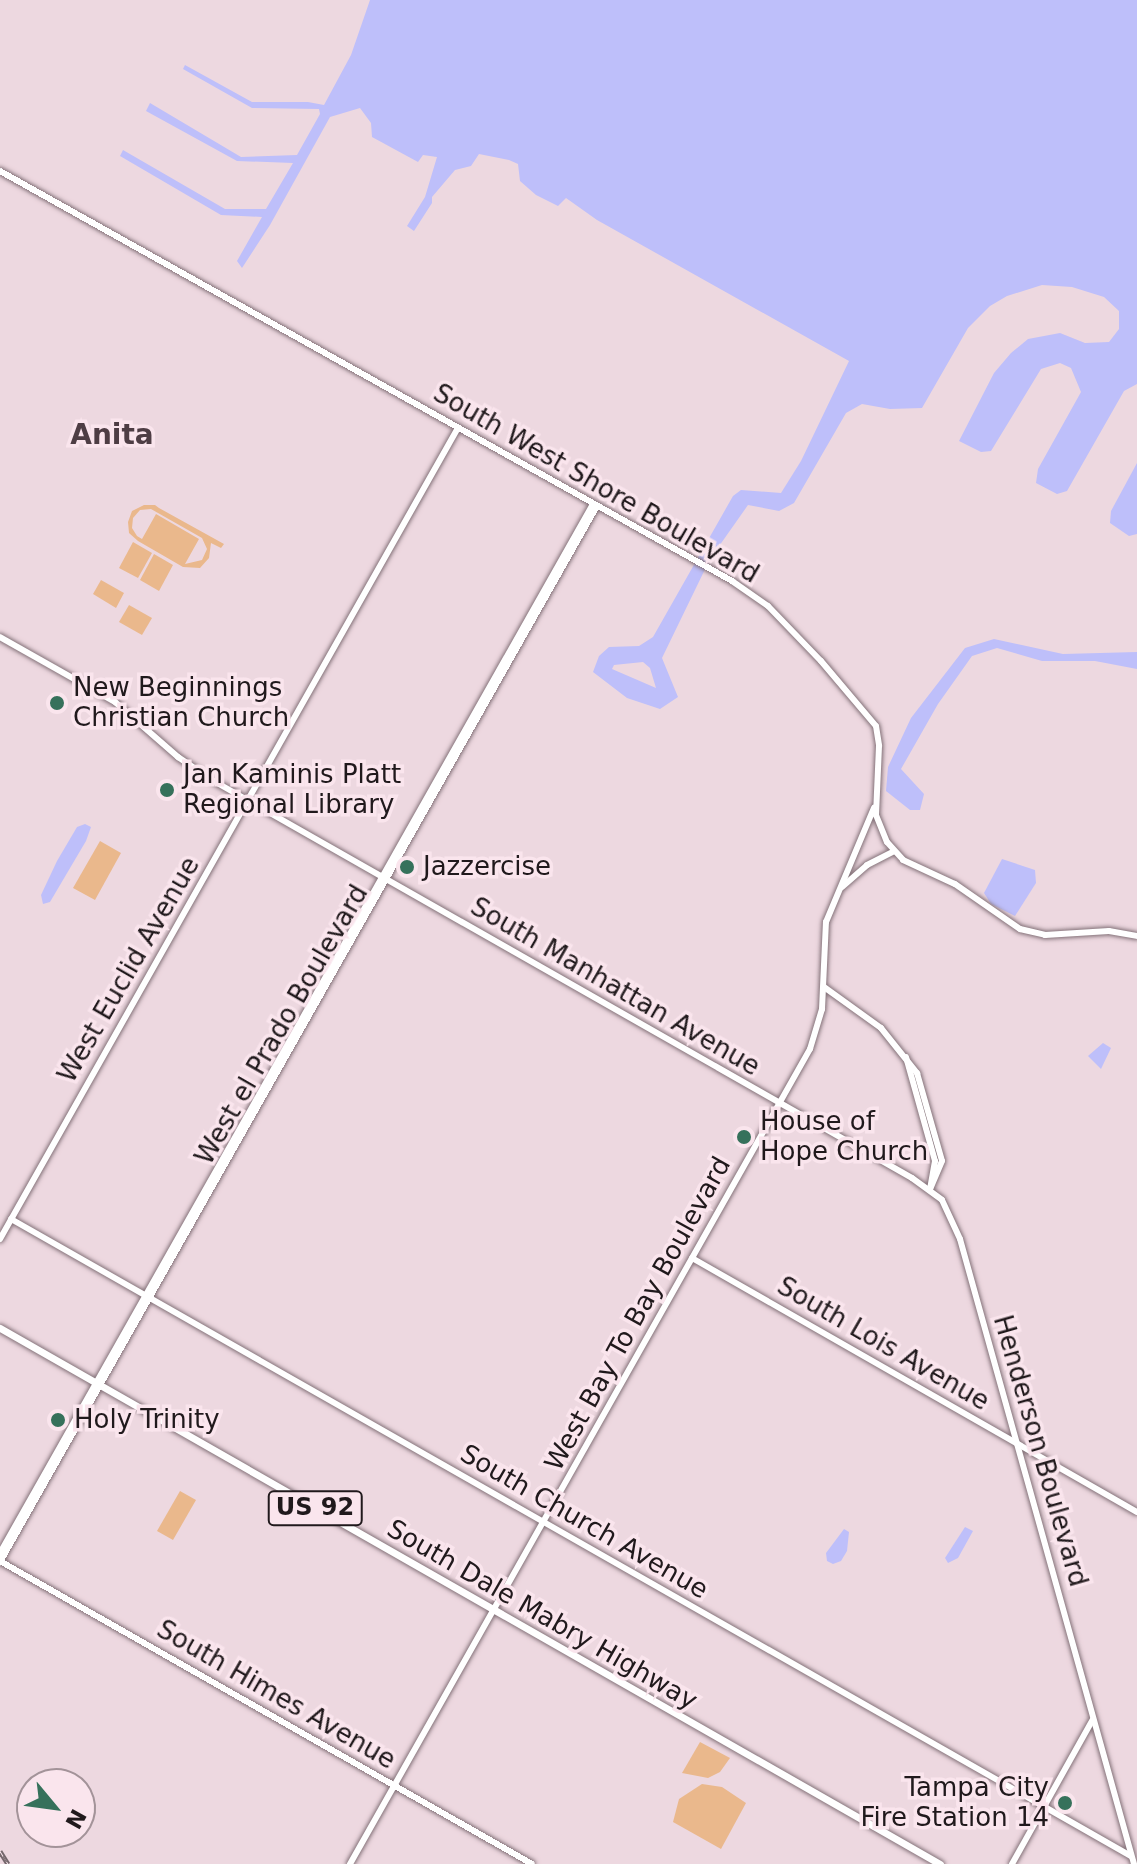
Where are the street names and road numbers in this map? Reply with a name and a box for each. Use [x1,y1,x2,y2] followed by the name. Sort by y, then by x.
[428,378,764,590] street label: South West Shore Boulevard
[52,852,206,1088] street label: West Euclid Avenue
[189,880,375,1170] street label: West el Prado Boulevard
[465,891,765,1083] street label: South Manhattan Avenue
[539,1152,737,1476] street label: West Bay To Bay Boulevard
[772,1271,994,1417] street label: South Lois Avenue
[986,1312,1094,1590] street label: Henderson Boulevard
[455,1438,713,1606] street label: South Church Avenue
[267,1488,363,1528] road number: US 92
[381,1513,703,1717] street label: South Dale Mabry Highway
[151,1614,401,1776] street label: South Himes Avenue

